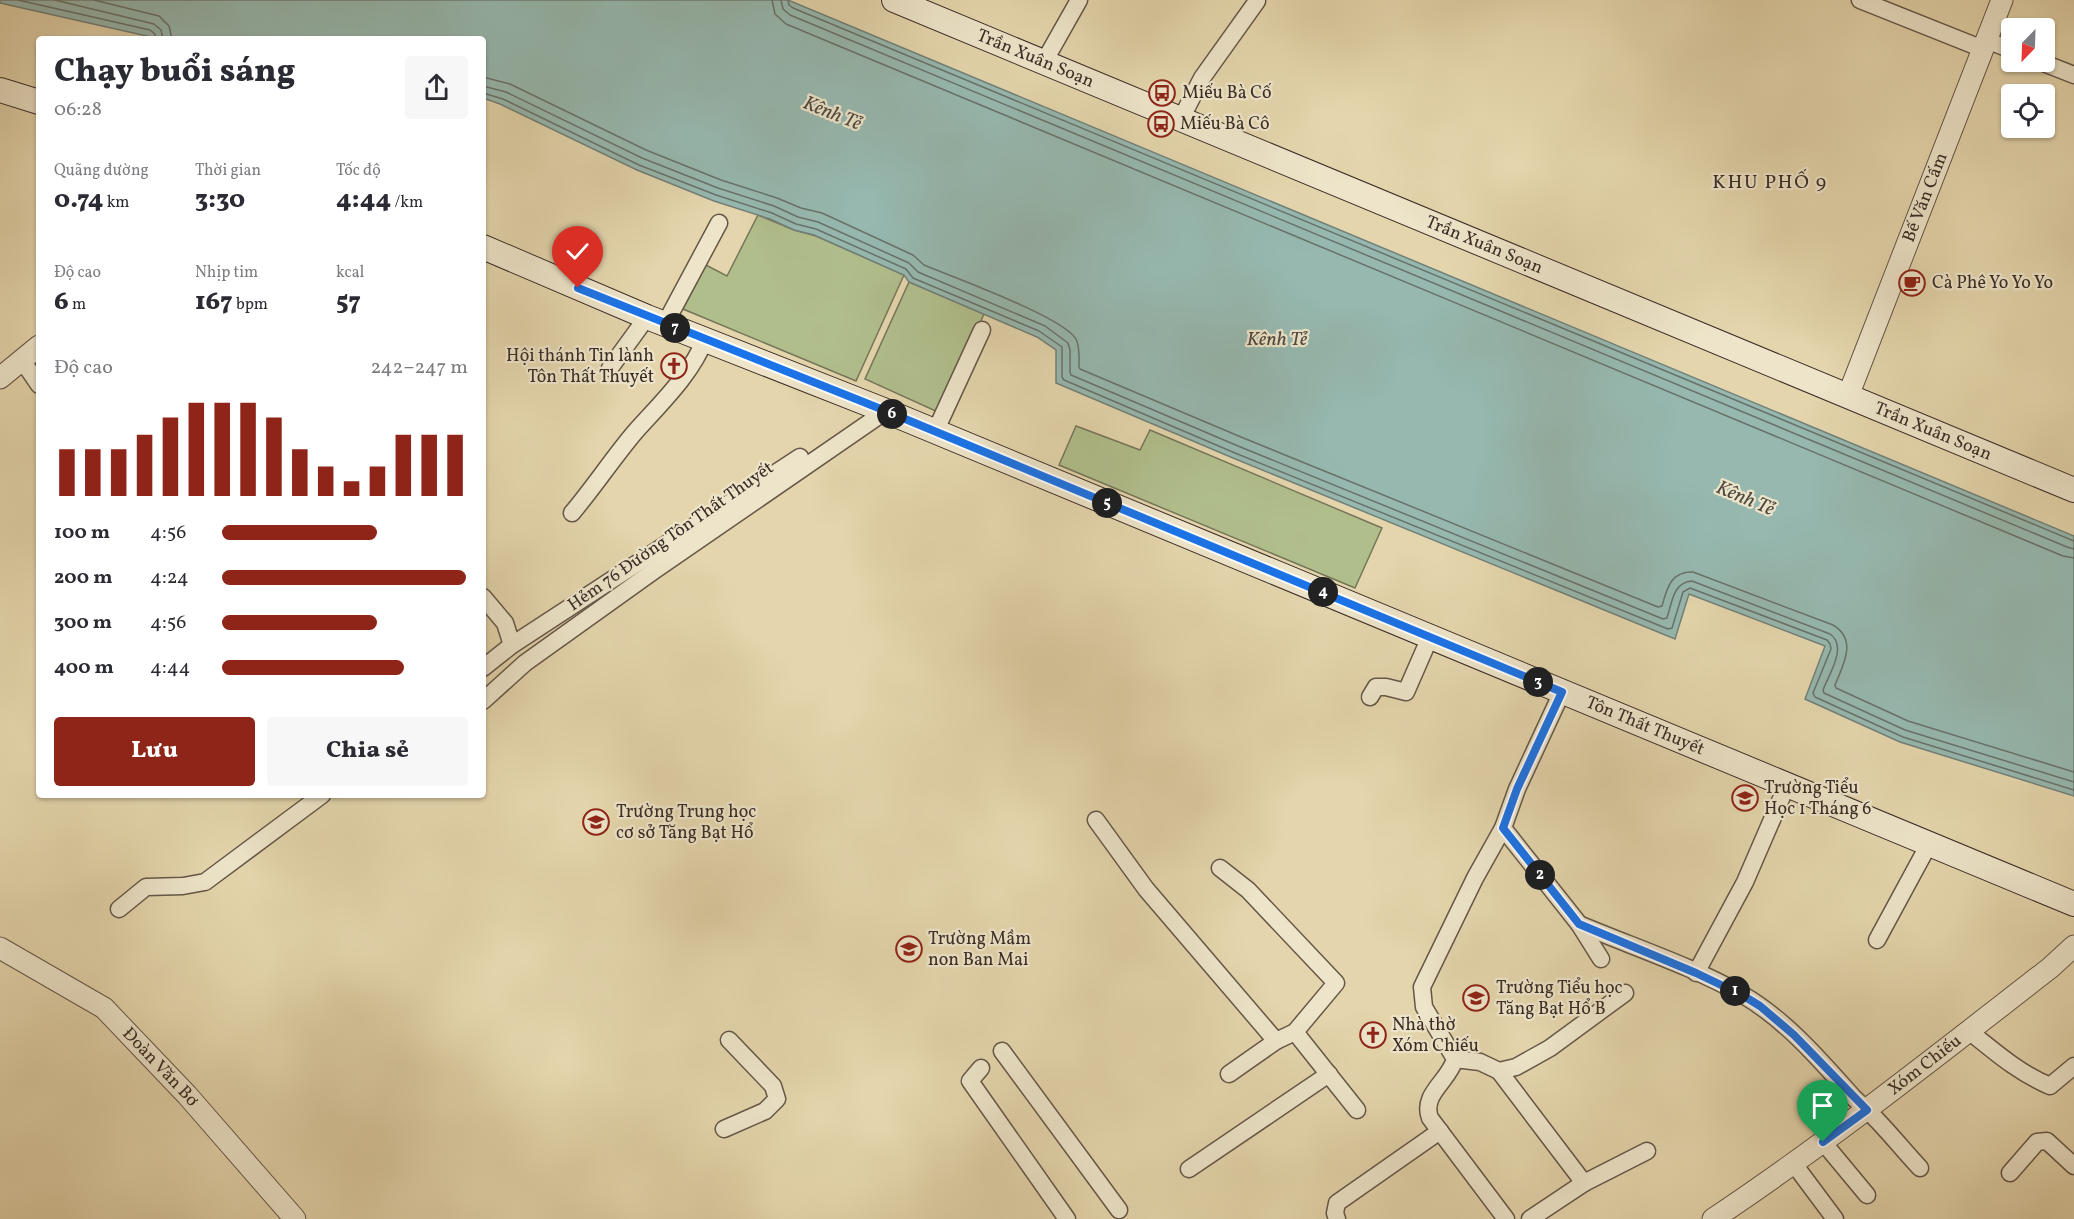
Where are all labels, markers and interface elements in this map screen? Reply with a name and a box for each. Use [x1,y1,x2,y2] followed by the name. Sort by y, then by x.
[2001,18,2055,72] north arrow
[2001,18,2055,138] map controls
[973,23,1098,94] street label: Trần Xuân Soạn
[54,50,295,96] text: Chạy buổi sáng
[405,56,468,119] button: share
[1147,78,1177,108] bus stop icon: Miếu Bà Cố
[1182,81,1272,106] place label: Miếu Bà Cố
[2001,84,2055,138] button: locate
[799,90,866,139] water label: Kênh Tẻ
[54,96,102,124] text: 06:28
[1146,109,1176,139] bus stop icon: Miếu Bà Cô
[1180,112,1270,137] place label: Miếu Bà Cô
[1896,149,1954,246] street label: Bế Văn Cấm
[54,160,149,182] text: Quãng đường
[195,160,261,182] text: Thời gian
[336,160,381,182] text: Tốc độ
[1712,169,1828,197] district label: KHU PHỐ 9
[54,182,103,218] text: 0.74
[195,182,245,218] text: 3:30
[336,182,391,218] text: 4:44
[103,192,130,214] text: km
[391,192,423,214] text: /km
[1422,210,1547,281] street label: Trần Xuân Soạn
[552,226,603,288] pin
[561,235,594,268] icon: check
[54,262,101,284] text: Độ cao
[195,262,258,284] text: Nhịp tim
[336,262,364,284] text: kcal
[1897,268,1927,298] cafe icon: Cà Phê Yo Yo Yo
[1932,271,2053,296] place label: Cà Phê Yo Yo Yo
[54,284,69,320] text: 6
[195,284,233,320] text: 167
[336,284,361,320] text: 57
[69,294,86,316] text: m
[233,294,268,316] text: bpm
[660,313,690,343] pin: 7
[671,317,679,339] text: 7
[1247,326,1308,354] water label: Kênh Tẻ
[506,344,654,390] place label: Hội thánh Tin lành Tôn Thất Thuyết
[659,351,689,381] church icon: Hội thánh Tin lành Tôn Thất Thuyết
[54,354,113,382] text: Độ cao
[370,354,468,382] text: 242–247 m
[1870,396,1996,467] street label: Trần Xuân Soạn
[877,399,907,429] pin: 6
[888,403,896,425] text: 6
[563,456,779,618] street label: Hẻm 76 Đường Tôn Thất Thuyết
[1712,474,1779,524] water label: Kênh Tẻ
[1092,488,1122,518] pin: 5
[1103,492,1111,514] text: 5
[54,519,110,547] text: 100 m
[150,519,186,547] text: 4:56
[54,564,112,592] text: 200 m
[150,564,189,592] text: 4:24
[1308,577,1338,607] pin: 4
[1318,581,1328,603] text: 4
[54,609,112,637] text: 300 m
[150,609,186,637] text: 4:56
[54,654,114,682] text: 400 m
[150,654,191,682] text: 4:44
[1523,667,1553,697] pin: 3
[1534,671,1542,693] text: 3
[1582,690,1708,762] street label: Tôn Thất Thuyết
[54,717,255,786] button: Lưu
[267,717,468,786] button: Chia sẻ
[1764,776,1871,822] place label: Trường Tiểu Học 1 Tháng 6
[1730,783,1760,813] school or university icon: Trường Tiểu Học 1 Tháng 6
[616,800,756,846] place label: Trường Trung học cơ sở Tăng Bạt Hổ
[581,807,611,837] school or university icon: Trường Trung học cơ sở Tăng Bạt Hổ
[1525,860,1555,890] pin: 2
[1536,864,1544,886] text: 2
[928,927,1031,973] place label: Trường Mầm non Ban Mai
[894,934,924,964] school or university icon: Trường Mầm non Ban Mai
[1496,976,1623,1022] place label: Trường Tiểu học Tăng Bạt Hổ B
[1720,976,1750,1006] pin: 1
[1732,980,1738,1002] text: 1
[1461,983,1491,1013] school or university icon: Trường Tiểu học Tăng Bạt Hổ B
[1392,1013,1479,1059] place label: Nhà thờ Xóm Chiếu
[1358,1020,1388,1050] church icon: Nhà thờ Xóm Chiếu
[116,1022,205,1113] street label: Đoàn Văn Bơ
[1883,1029,1967,1101] street label: Xóm Chiếu
[1797,1080,1848,1142] pin
[1806,1089,1839,1122] icon: arrive

